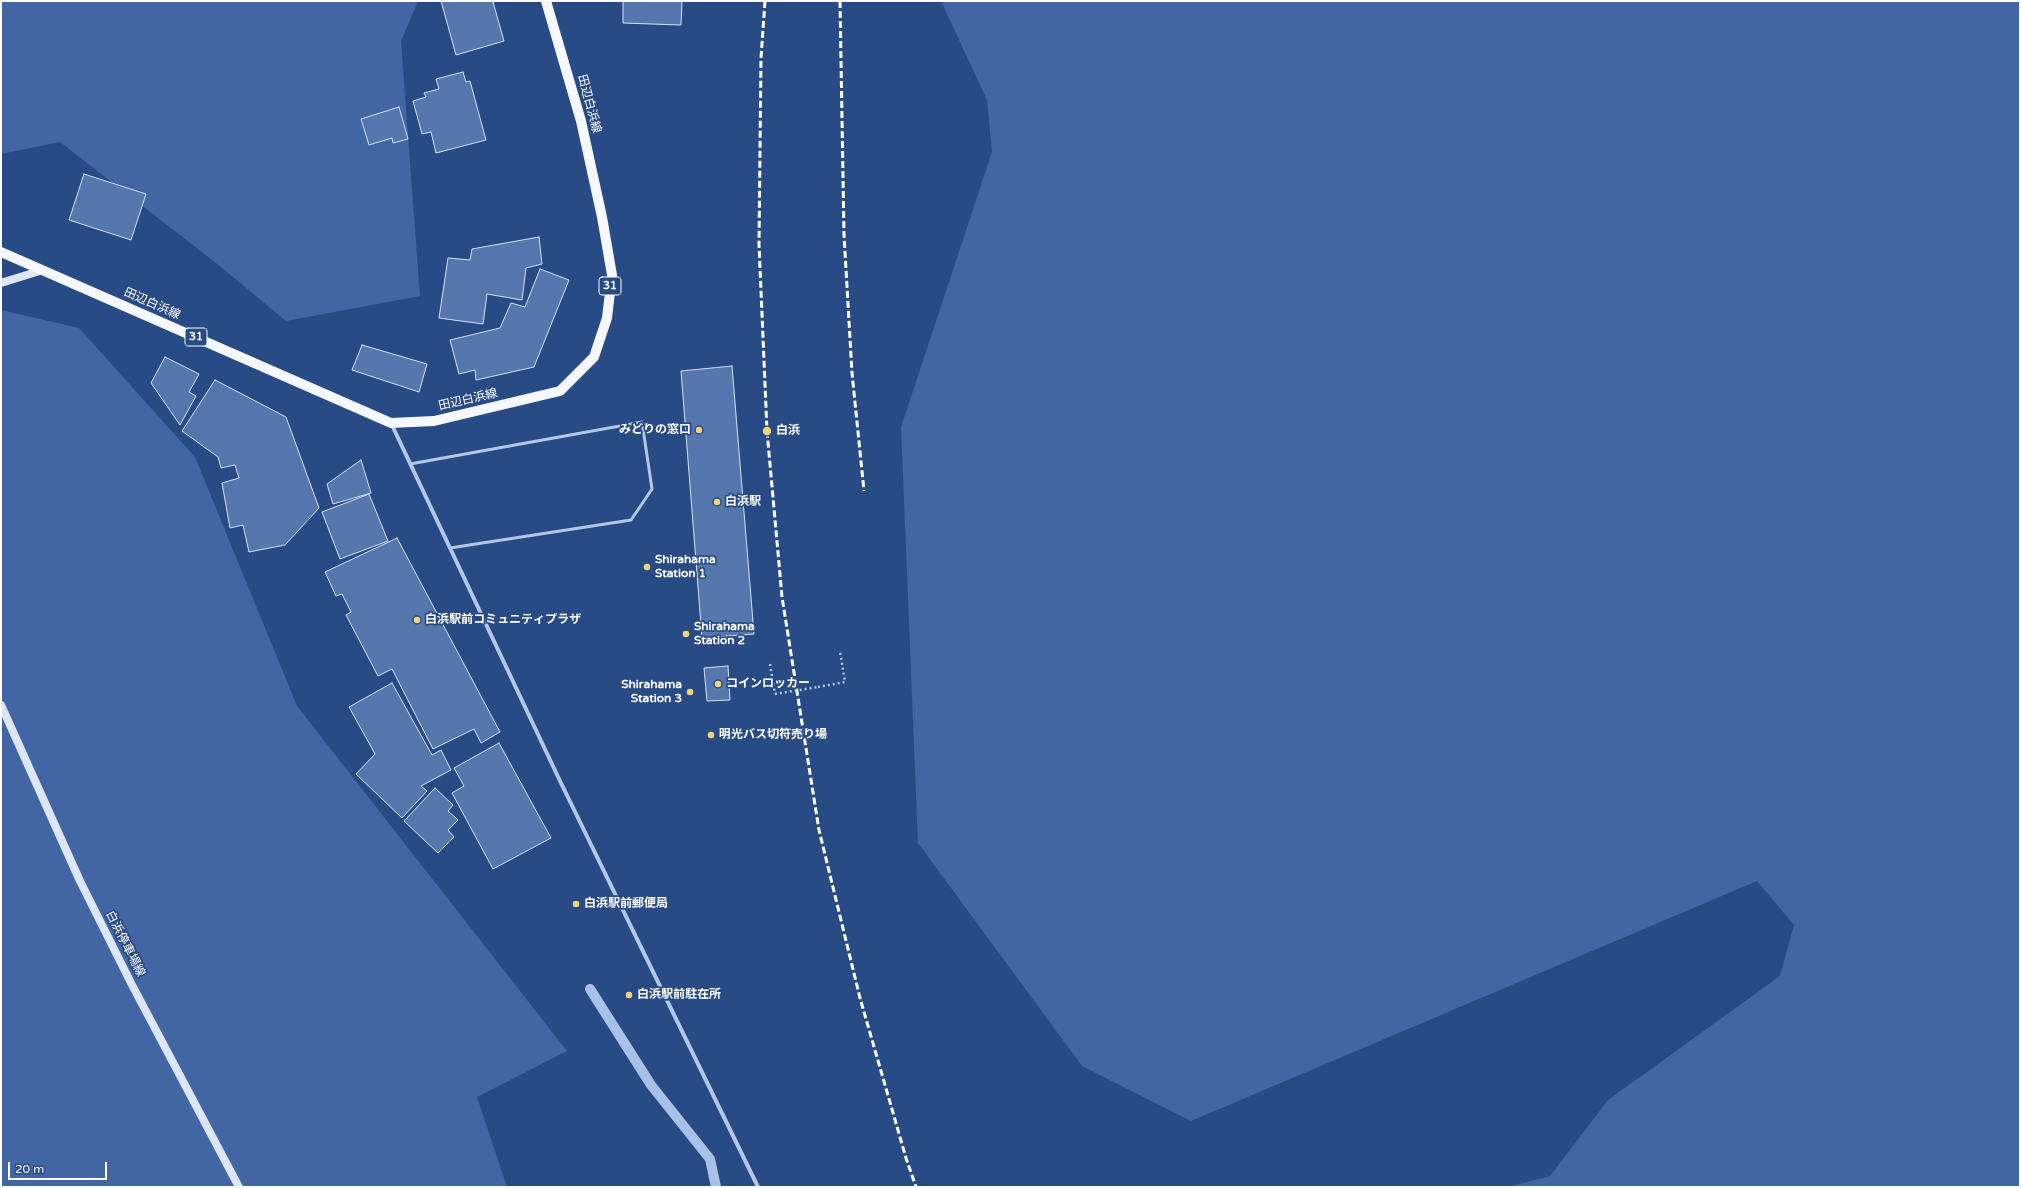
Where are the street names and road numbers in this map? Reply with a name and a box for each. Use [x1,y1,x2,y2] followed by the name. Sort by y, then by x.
[574,73,604,135] street label: 田辺白浜線
[599,277,621,295] road number: 31
[122,285,182,323] street label: 田辺白浜線
[185,328,207,346] road number: 31
[437,386,499,414] street label: 田辺白浜線
[102,909,148,979] street label: 白浜停車場線

